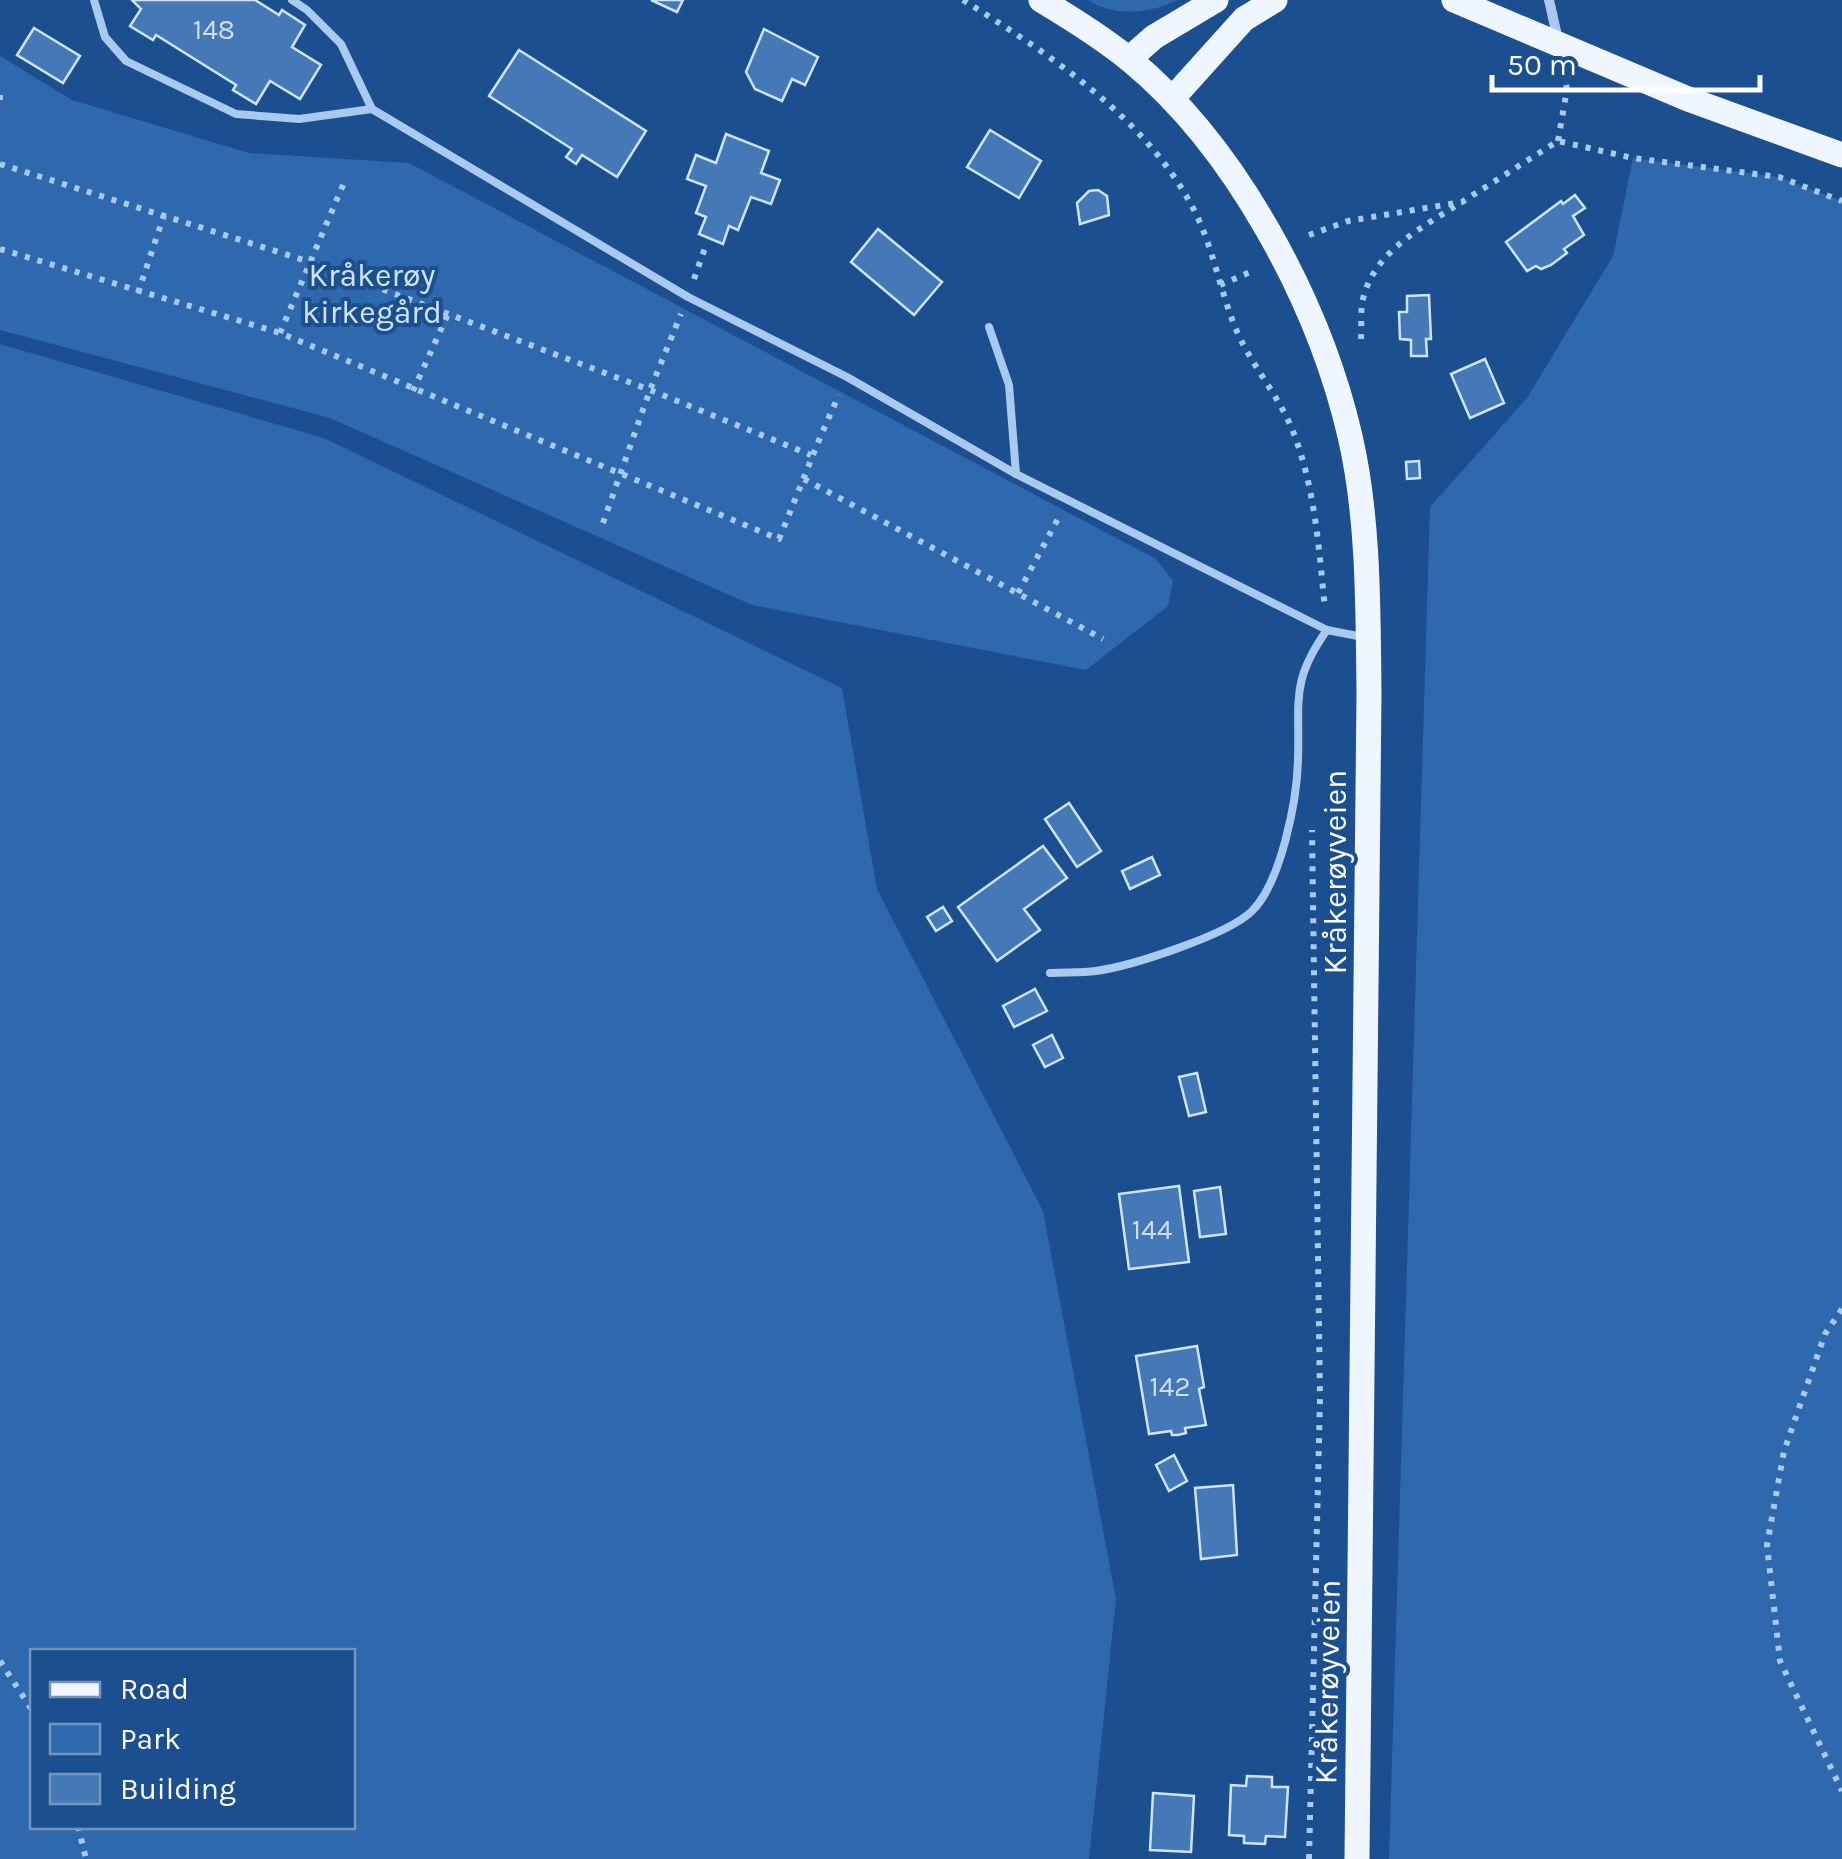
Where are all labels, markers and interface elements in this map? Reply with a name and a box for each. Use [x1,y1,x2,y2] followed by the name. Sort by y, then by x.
[193,13,235,46] house number: 148
[1492,30,1760,92] scale bar
[1507,47,1577,83] text: 50 m
[302,257,442,331] park label: Kråkerøy kirkegård
[1317,770,1354,974] street label: Kråkerøyveien
[1132,1213,1173,1246] house number: 144
[1149,1370,1191,1403] house number: 142
[1307,1579,1348,1785] street label: Kråkerøyveien
[30,1649,355,1829] legend
[120,1671,189,1707] text: Road
[120,1721,181,1757] text: Park
[120,1771,236,1807] text: Building

